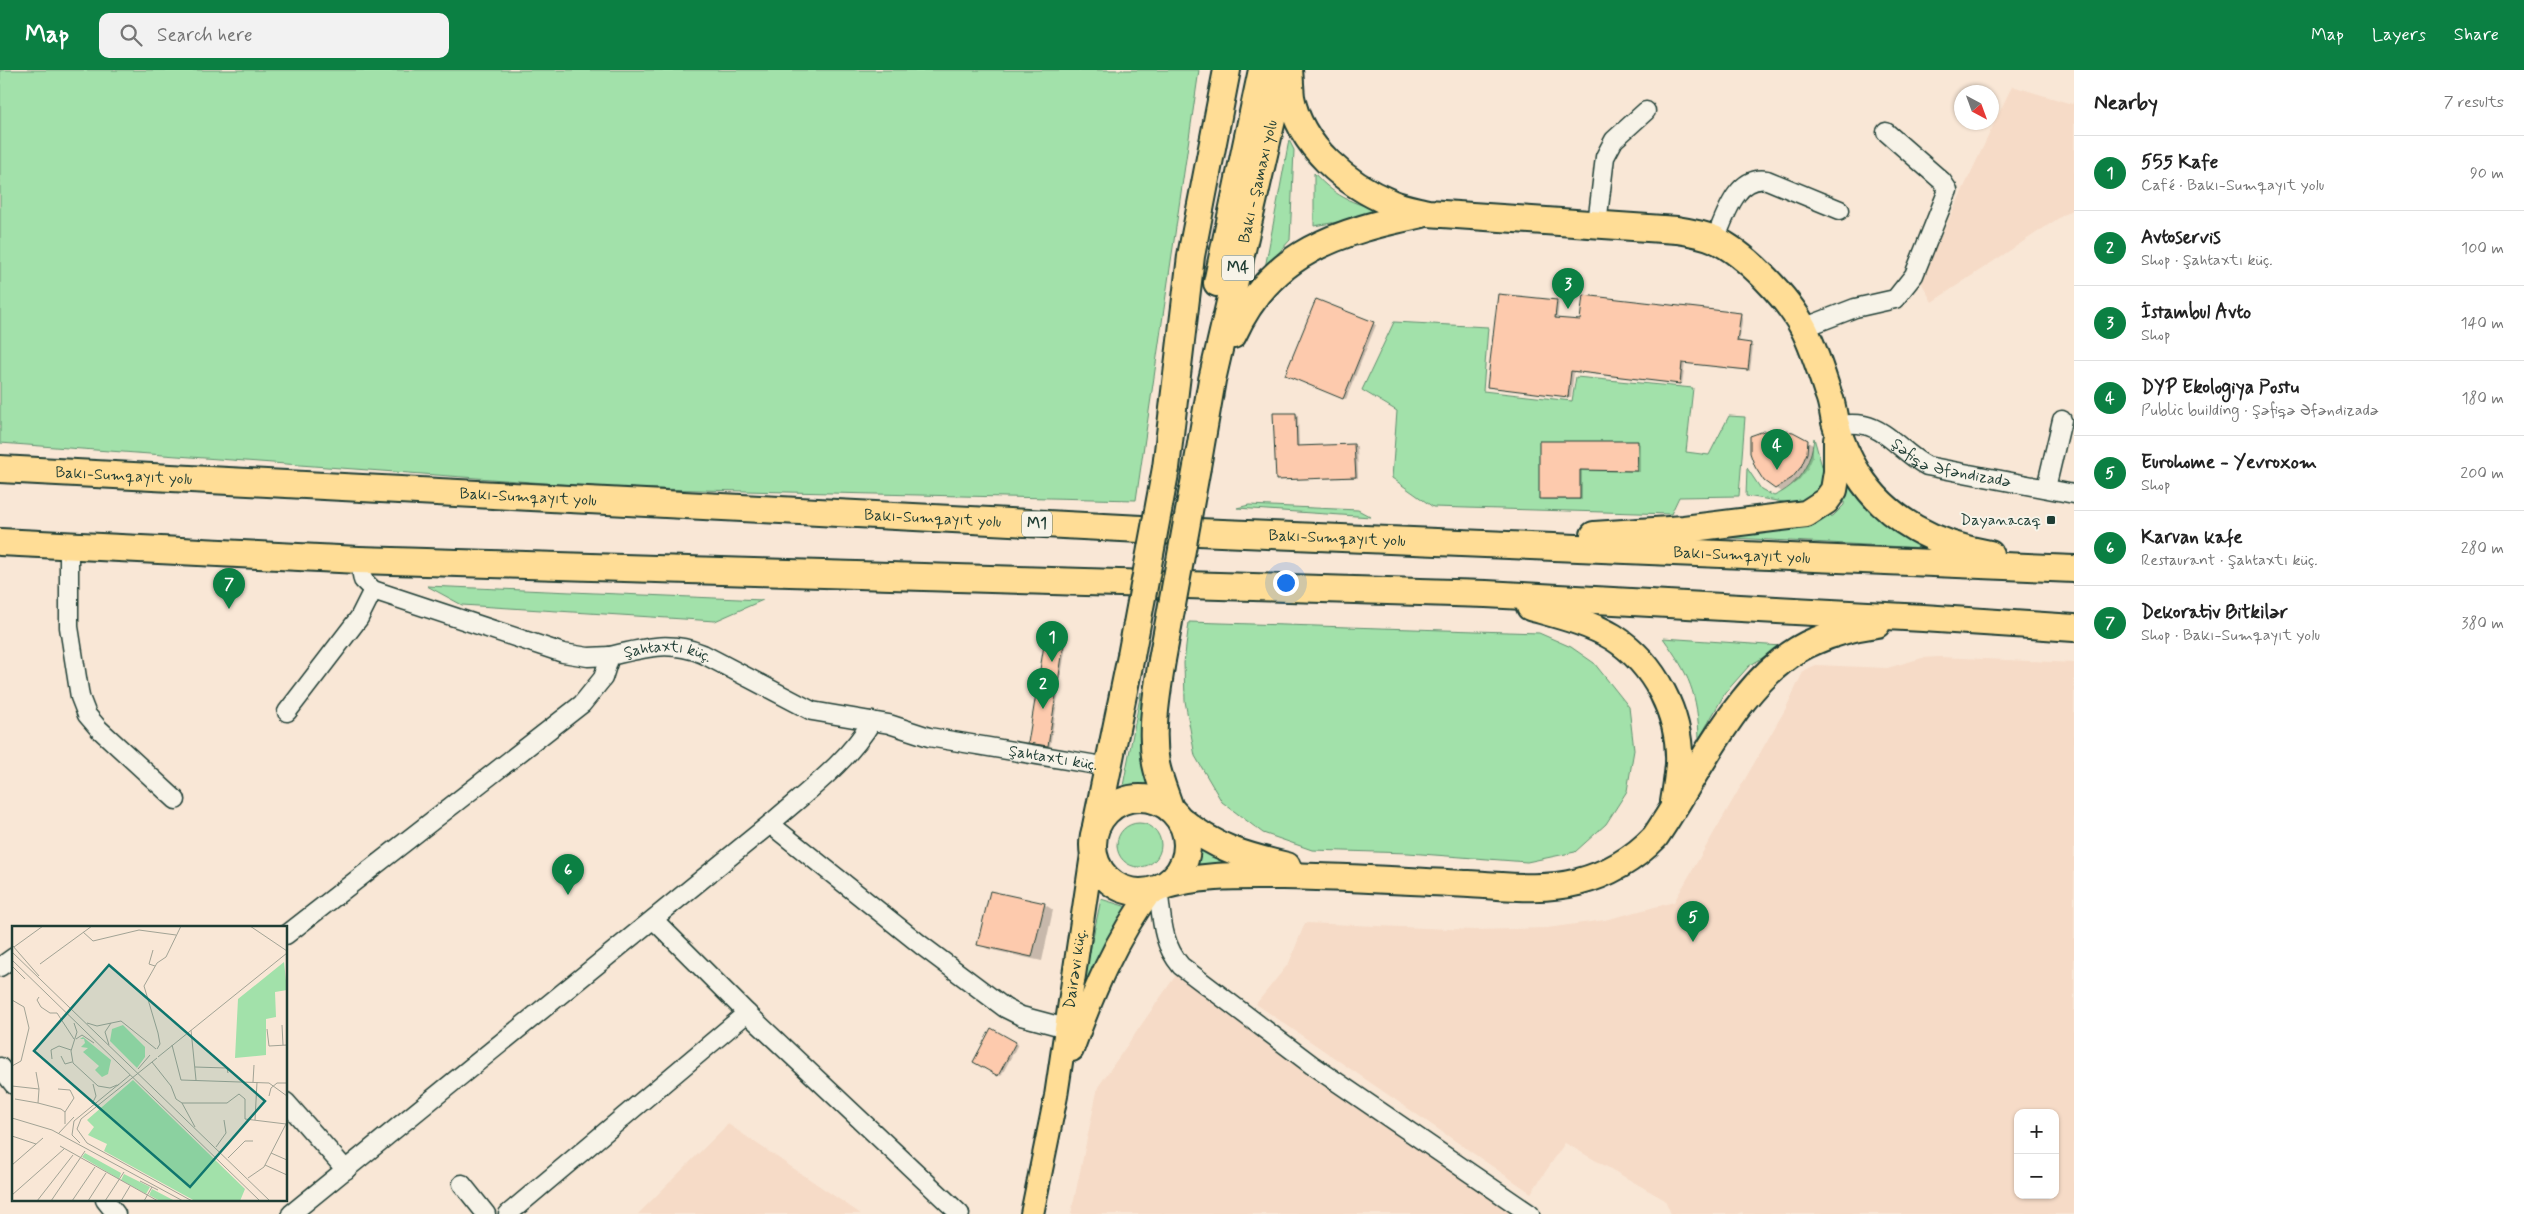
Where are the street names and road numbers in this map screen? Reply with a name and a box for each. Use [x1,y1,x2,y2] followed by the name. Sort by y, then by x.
[1233,118,1282,245] street label: Bakı - Şamaxı yolu
[1222,256,1254,280] road number: M4
[1887,433,2013,492] street label: Şəfiqə Əfəndizadə
[55,461,193,490] street label: Bakı-Sumqayıt yolu
[459,483,597,511] street label: Bakı-Sumqayıt yolu
[864,504,1002,532] street label: Bakı-Sumqayıt yolu
[1022,512,1052,536] road number: M1
[1268,524,1406,551] street label: Bakı-Sumqayıt yolu
[1673,542,1811,568] street label: Bakı-Sumqayıt yolu
[621,636,716,668] street label: Şahtaxtı küç.
[1007,740,1099,775] street label: Şahtaxtı küç.
[1059,927,1091,1010] street label: Dairəvi küç.

